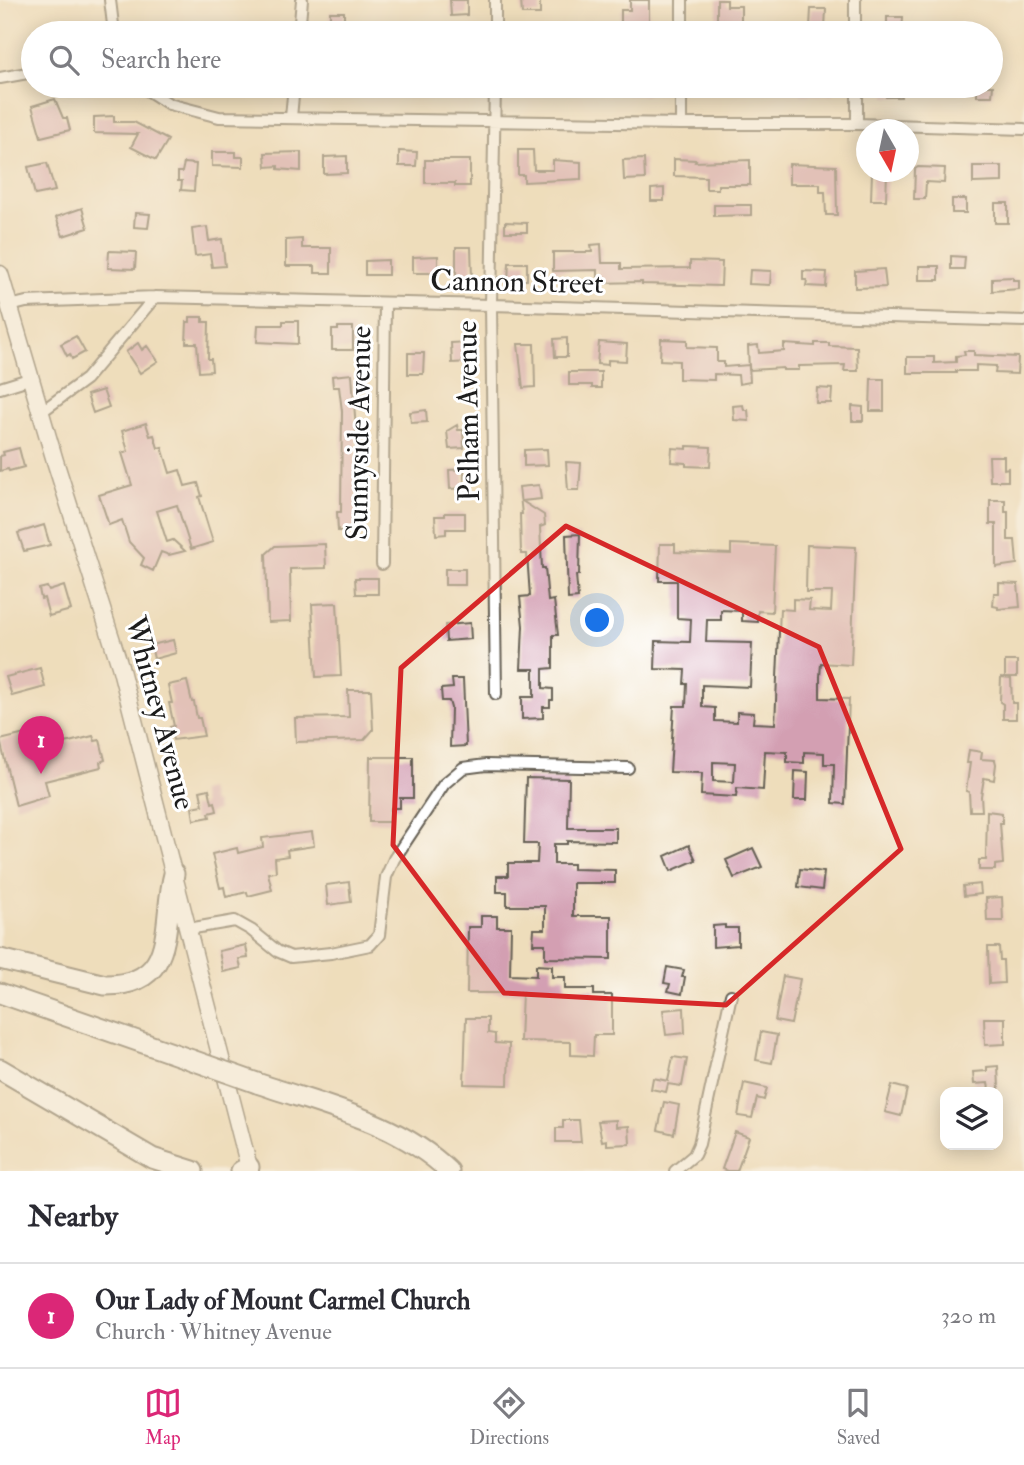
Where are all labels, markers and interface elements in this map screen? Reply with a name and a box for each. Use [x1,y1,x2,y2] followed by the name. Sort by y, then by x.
[21,21,1003,98] search box
[45,41,83,79] icon: search
[101,44,221,76] text: Search here
[856,119,919,182] north arrow
[430,262,604,302] street label: Cannon Street
[448,320,488,502] street label: Pelham Avenue
[339,325,379,541] street label: Sunnyside Avenue
[580,603,614,637] your location
[116,611,204,814] street label: Whitney Avenue
[18,716,64,774] pin: 1
[940,1087,1003,1150] map controls
[940,1087,1003,1150] button: layers
[28,1198,118,1235] text: Nearby
[95,1285,470,1317] text: Our Lady of Mount Carmel Church
[47,1301,55,1330] text: 1
[941,1301,996,1330] text: 320 m
[95,1317,332,1346] text: Church · Whitney Avenue
[144,1384,182,1450] tab: Map
[469,1384,549,1450] tab: Directions
[837,1384,880,1450] tab: Saved

